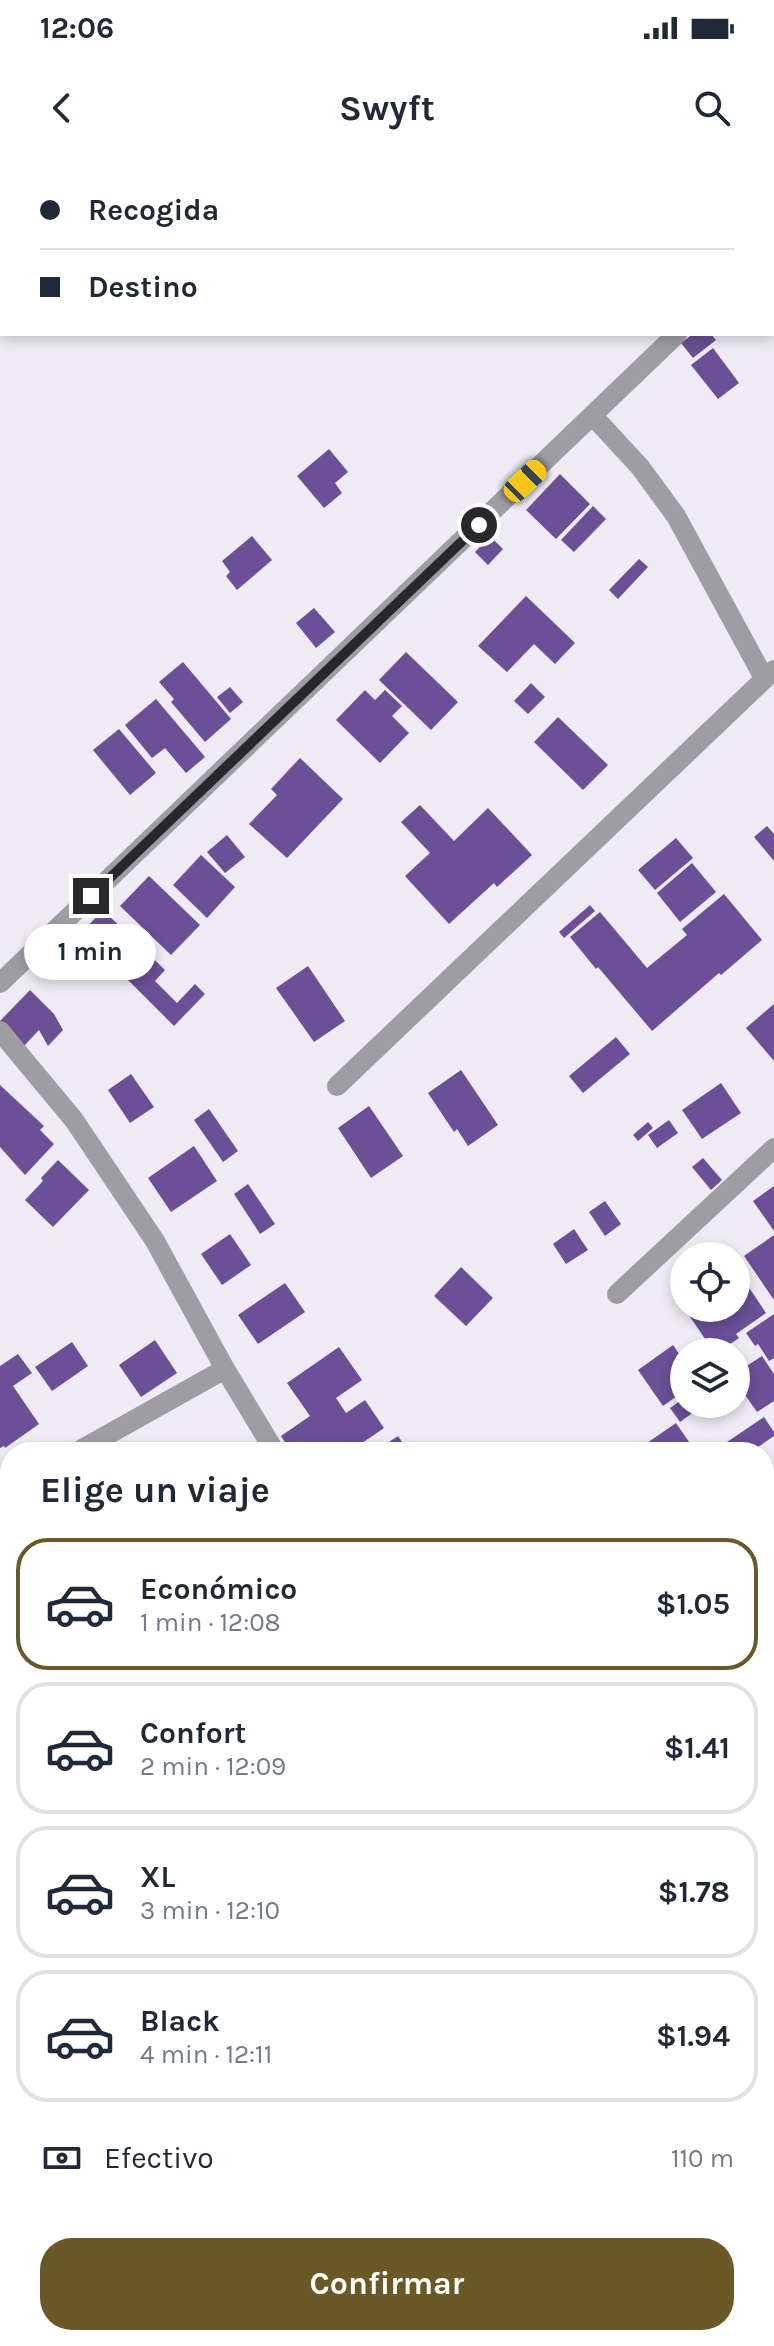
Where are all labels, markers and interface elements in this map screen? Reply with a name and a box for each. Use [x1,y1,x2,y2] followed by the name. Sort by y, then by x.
[40,10,114,46] text: 12:06
[40,86,84,130] icon: back
[690,86,734,130] icon: search
[339,87,435,129] text: Swyft
[88,192,219,228] text: Recogida
[88,269,198,305] text: Destino
[499,456,551,506] car
[461,507,497,543] route start
[73,878,109,914] route end
[25,924,157,980] callout: 1 min
[57,936,123,967] text: 1 min
[670,1242,750,1418] map controls
[670,1242,750,1322] button: locate
[670,1338,750,1418] button: layers
[40,1469,270,1511] text: Elige un viaje
[44,1568,116,1640] icon: car
[140,1571,297,1607] text: Económico
[656,1586,730,1622] text: $1.05
[140,1607,281,1638] text: 1 min · 12:08
[44,1712,116,1784] icon: car
[140,1715,246,1751] text: Confort
[664,1730,730,1766] text: $1.41
[140,1751,286,1782] text: 2 min · 12:09
[44,1856,116,1928] icon: car
[140,1859,175,1895] text: XL
[658,1874,730,1910] text: $1.78
[140,1895,280,1926] text: 3 min · 12:10
[44,2000,116,2072] icon: car
[140,2003,220,2039] text: Black
[656,2018,730,2054] text: $1.94
[140,2039,272,2070] text: 4 min · 12:11
[40,2136,84,2180] icon: cash
[104,2140,214,2176] text: Efectivo
[671,2143,734,2174] text: 110 m
[40,2238,734,2330] button: Confirmar

